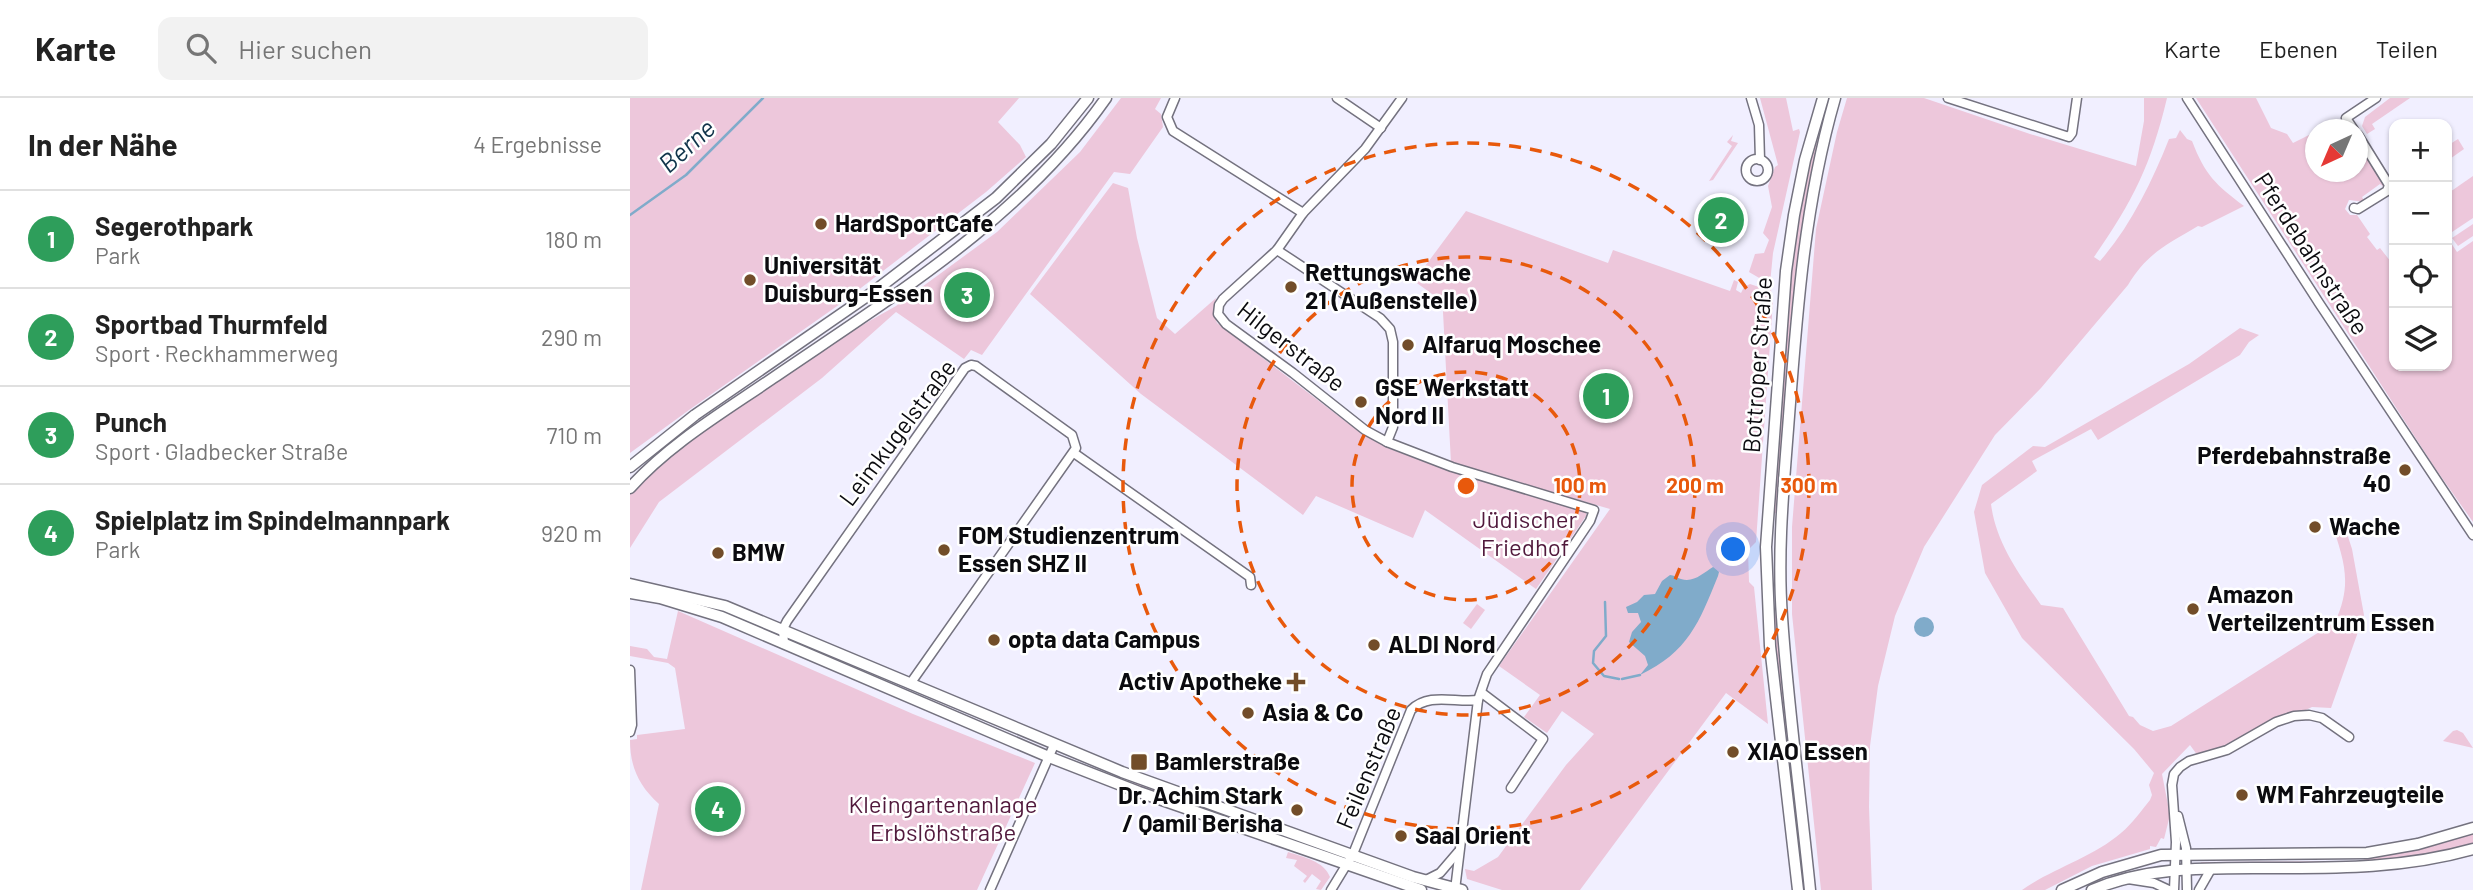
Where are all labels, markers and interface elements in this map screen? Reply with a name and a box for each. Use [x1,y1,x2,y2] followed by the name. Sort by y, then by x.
[158,17,648,80] search box
[35,28,116,68] text: Karte
[182,29,220,67] icon: search
[238,33,372,64] text: Hier suchen
[2164,34,2221,63] text: Karte
[2259,34,2338,63] text: Ebenen
[2376,34,2438,63] text: Teilen
[651,112,721,178] water label: Berne
[2305,119,2368,182] north arrow
[2389,119,2452,371] map controls
[2389,119,2452,182] button: +
[28,126,178,162] text: In der Nähe
[473,130,602,158] text: 4 Ergebnisse
[2249,167,2375,340] street label: Pferdebahnstraße
[2389,182,2452,245] button: −
[1698,194,1744,246] pin: 2
[835,208,993,237] place label: HardSportCafe
[95,210,253,241] text: Segerothpark
[813,216,829,232] marker: HardSportCafe
[47,225,55,253] text: 1
[545,225,602,253] text: 180 m
[95,241,140,269] text: Park
[2389,245,2452,308] button: locate
[764,250,933,307] place label: Universität Duisburg-Essen
[1305,257,1477,314] place label: Rettungswache 21 (Außenstelle)
[944,269,990,321] pin: 3
[742,272,758,288] marker: Universität Duisburg-Essen
[1736,276,1777,454] street label: Bottroper Straße
[1283,279,1299,295] marker: Rettungswache 21 (Außenstelle)
[1232,295,1352,397] street label: Hilgerstraße
[95,308,328,339] text: Sportbad Thurmfeld
[2389,308,2452,371] button: layers
[45,323,57,351] text: 2
[541,323,602,351] text: 290 m
[1422,329,1601,358] place label: Alfaruq Moschee
[1400,337,1416,353] marker: Alfaruq Moschee
[95,339,338,367] text: Sport · Reckhammerweg
[832,353,961,511] street label: Leimkugelstraße
[1583,370,1629,422] pin: 1
[1375,372,1529,429] place label: GSE Werkstatt Nord II
[1353,394,1369,410] marker: GSE Werkstatt Nord II
[95,406,167,437] text: Punch
[45,421,57,449] text: 3
[546,421,602,449] text: 710 m
[95,437,348,465] text: Sport · Gladbecker Straße
[2197,440,2391,497] place label: Pferdebahnstraße 40
[2397,462,2413,478] marker: Pferdebahnstraße 40
[1553,472,1607,497] text: 100 m
[1666,472,1724,497] text: 200 m
[1780,472,1838,497] text: 300 m
[1454,474,1478,498] centre of rings
[95,504,450,535] text: Spielplatz im Spindelmannpark
[1473,504,1577,561] park label: Jüdischer Friedhof
[2329,511,2400,540] place label: Wache
[44,519,58,547] text: 4
[541,519,602,547] text: 920 m
[2307,519,2323,535] marker: Wache
[958,520,1179,577] place label: FOM Studienzentrum Essen SHZ II
[1716,532,1750,566] your location
[95,535,140,563] text: Park
[732,537,785,566] place label: BMW
[936,542,952,558] marker: FOM Studienzentrum Essen SHZ II
[710,545,726,561] marker: BMW
[2207,579,2435,636] place label: Amazon Verteilzentrum Essen
[2185,601,2201,617] marker: Amazon Verteilzentrum Essen
[1008,624,1200,653] place label: opta data Campus
[1388,629,1496,658] place label: ALDI Nord
[986,632,1002,648] marker: opta data Campus
[1366,637,1382,653] marker: ALDI Nord
[1118,666,1282,695] place label: Activ Apotheke
[1288,674,1304,690] marker: Activ Apotheke
[1262,697,1363,726] place label: Asia & Co
[1329,702,1406,833] street label: Feilenstraße
[1240,705,1256,721] marker: Asia & Co
[1747,736,1868,765] place label: XIAO Essen
[1725,744,1741,760] marker: XIAO Essen
[1155,746,1300,775] place label: Bamlerstraße
[1129,752,1149,772] marker: Bamlerstraße
[2256,779,2444,808] place label: WM Fahrzeugteile
[1118,780,1283,837] place label: Dr. Achim Stark / Qamil Berisha
[695,783,741,835] pin: 4
[2234,787,2250,803] marker: WM Fahrzeugteile
[849,789,1037,846] park label: Kleingartenanlage Erbslöhstraße
[1289,802,1305,818] marker: Dr. Achim Stark / Qamil Berisha
[1415,820,1531,849] place label: Saal Orient
[1393,828,1409,844] marker: Saal Orient

